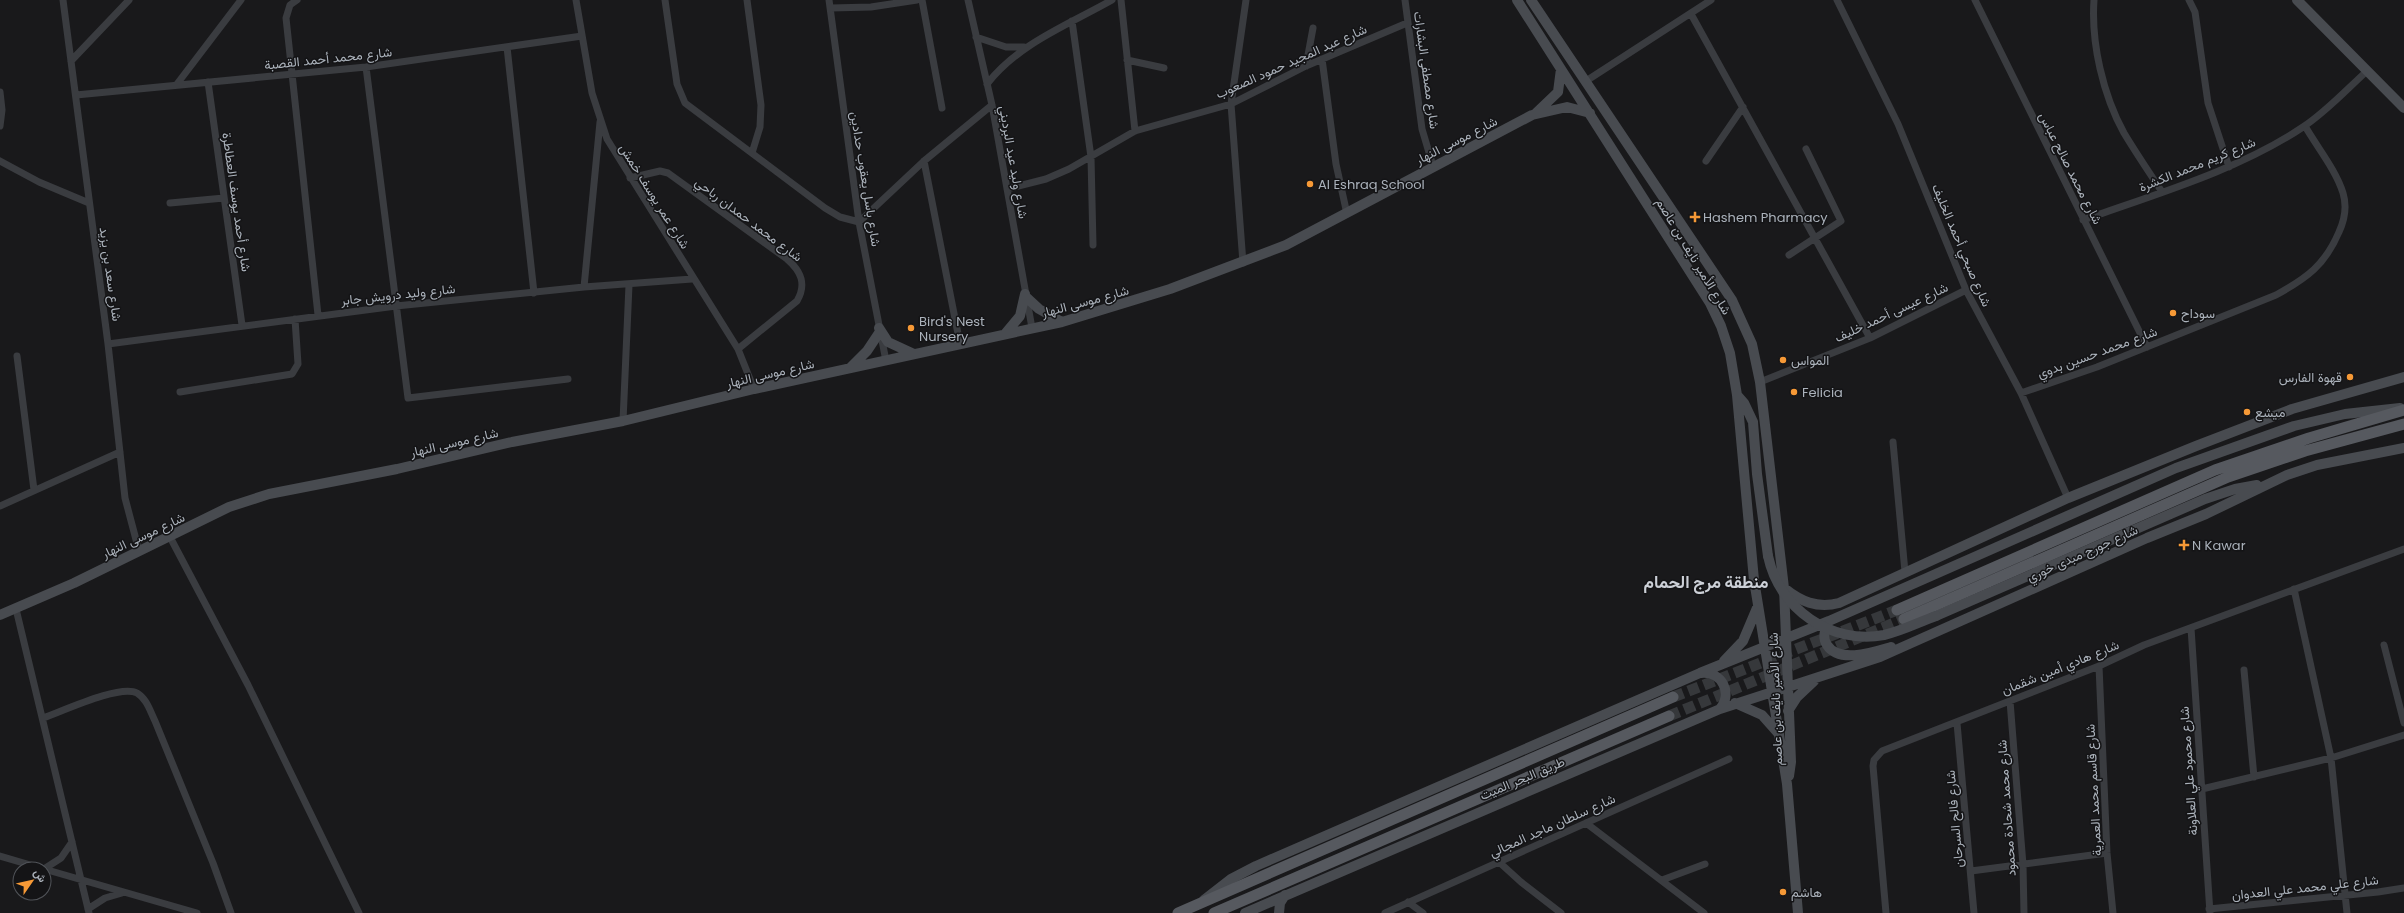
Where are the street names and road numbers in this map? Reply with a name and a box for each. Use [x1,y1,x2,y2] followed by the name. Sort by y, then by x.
[1409,10,1444,130] street label: شارع مصطفى البشارات
[1213,19,1370,103] street label: شارع عبد المجيد حمود الصعوب
[263,42,393,75] street label: شارع محمد أحمد القصبة
[993,104,1033,220] street label: شارع وليد عيد البرديني
[2034,109,2107,228] street label: شارع محمد صالح عباس
[845,110,886,248] street label: شارع باسل يعقوب حدادين
[1411,112,1501,170] street label: شارع موسى النهار
[217,131,256,273] street label: شارع أحمد يوسف العطاطرة
[2136,132,2258,197] street label: شارع كريم محمد الكشرة
[614,140,695,253] street label: شارع عمر يوسف خمش
[690,173,806,267] street label: شارع محمد حمدان رباحي
[1926,181,1996,310] street label: شارع صبحي أحمد الخليف
[1651,194,1736,318] street label: شارع الأمير نايف بن عاصم
[94,226,127,322] street label: شارع سعد بن يزيد
[1831,278,1951,347] street label: شارع عيسى أحمد خليف
[339,279,456,310] street label: شارع وليد درويش جابر
[1038,281,1131,323] street label: شارع موسى النهار
[2034,322,2160,384] street label: شارع محمد حسين بدوي
[723,354,816,393] street label: شارع موسى النهار
[407,423,500,462] street label: شارع موسى النهار
[98,508,188,563] street label: شارع موسى النهار
[2024,520,2141,587] street label: شارع جورج مبدى خوري
[1764,632,1787,766] street label: شارع الأمير نايف بن عاصم
[1999,635,2122,701] street label: شارع هادي أمين شقمان
[2175,706,2203,836] street label: شارع محمود علي العلاونة
[2081,724,2106,856] street label: شارع قاسم محمد العمرية
[1992,739,2021,877] street label: شارع محمد شحادة محمود
[1477,752,1568,805] street label: طريق البحر الميت
[1941,769,1968,868] street label: شارع فالح السرحان
[1486,789,1619,863] street label: شارع سلطان ماجد المجالي
[2231,870,2380,906] street label: شارع علي محمد علي العدوان

